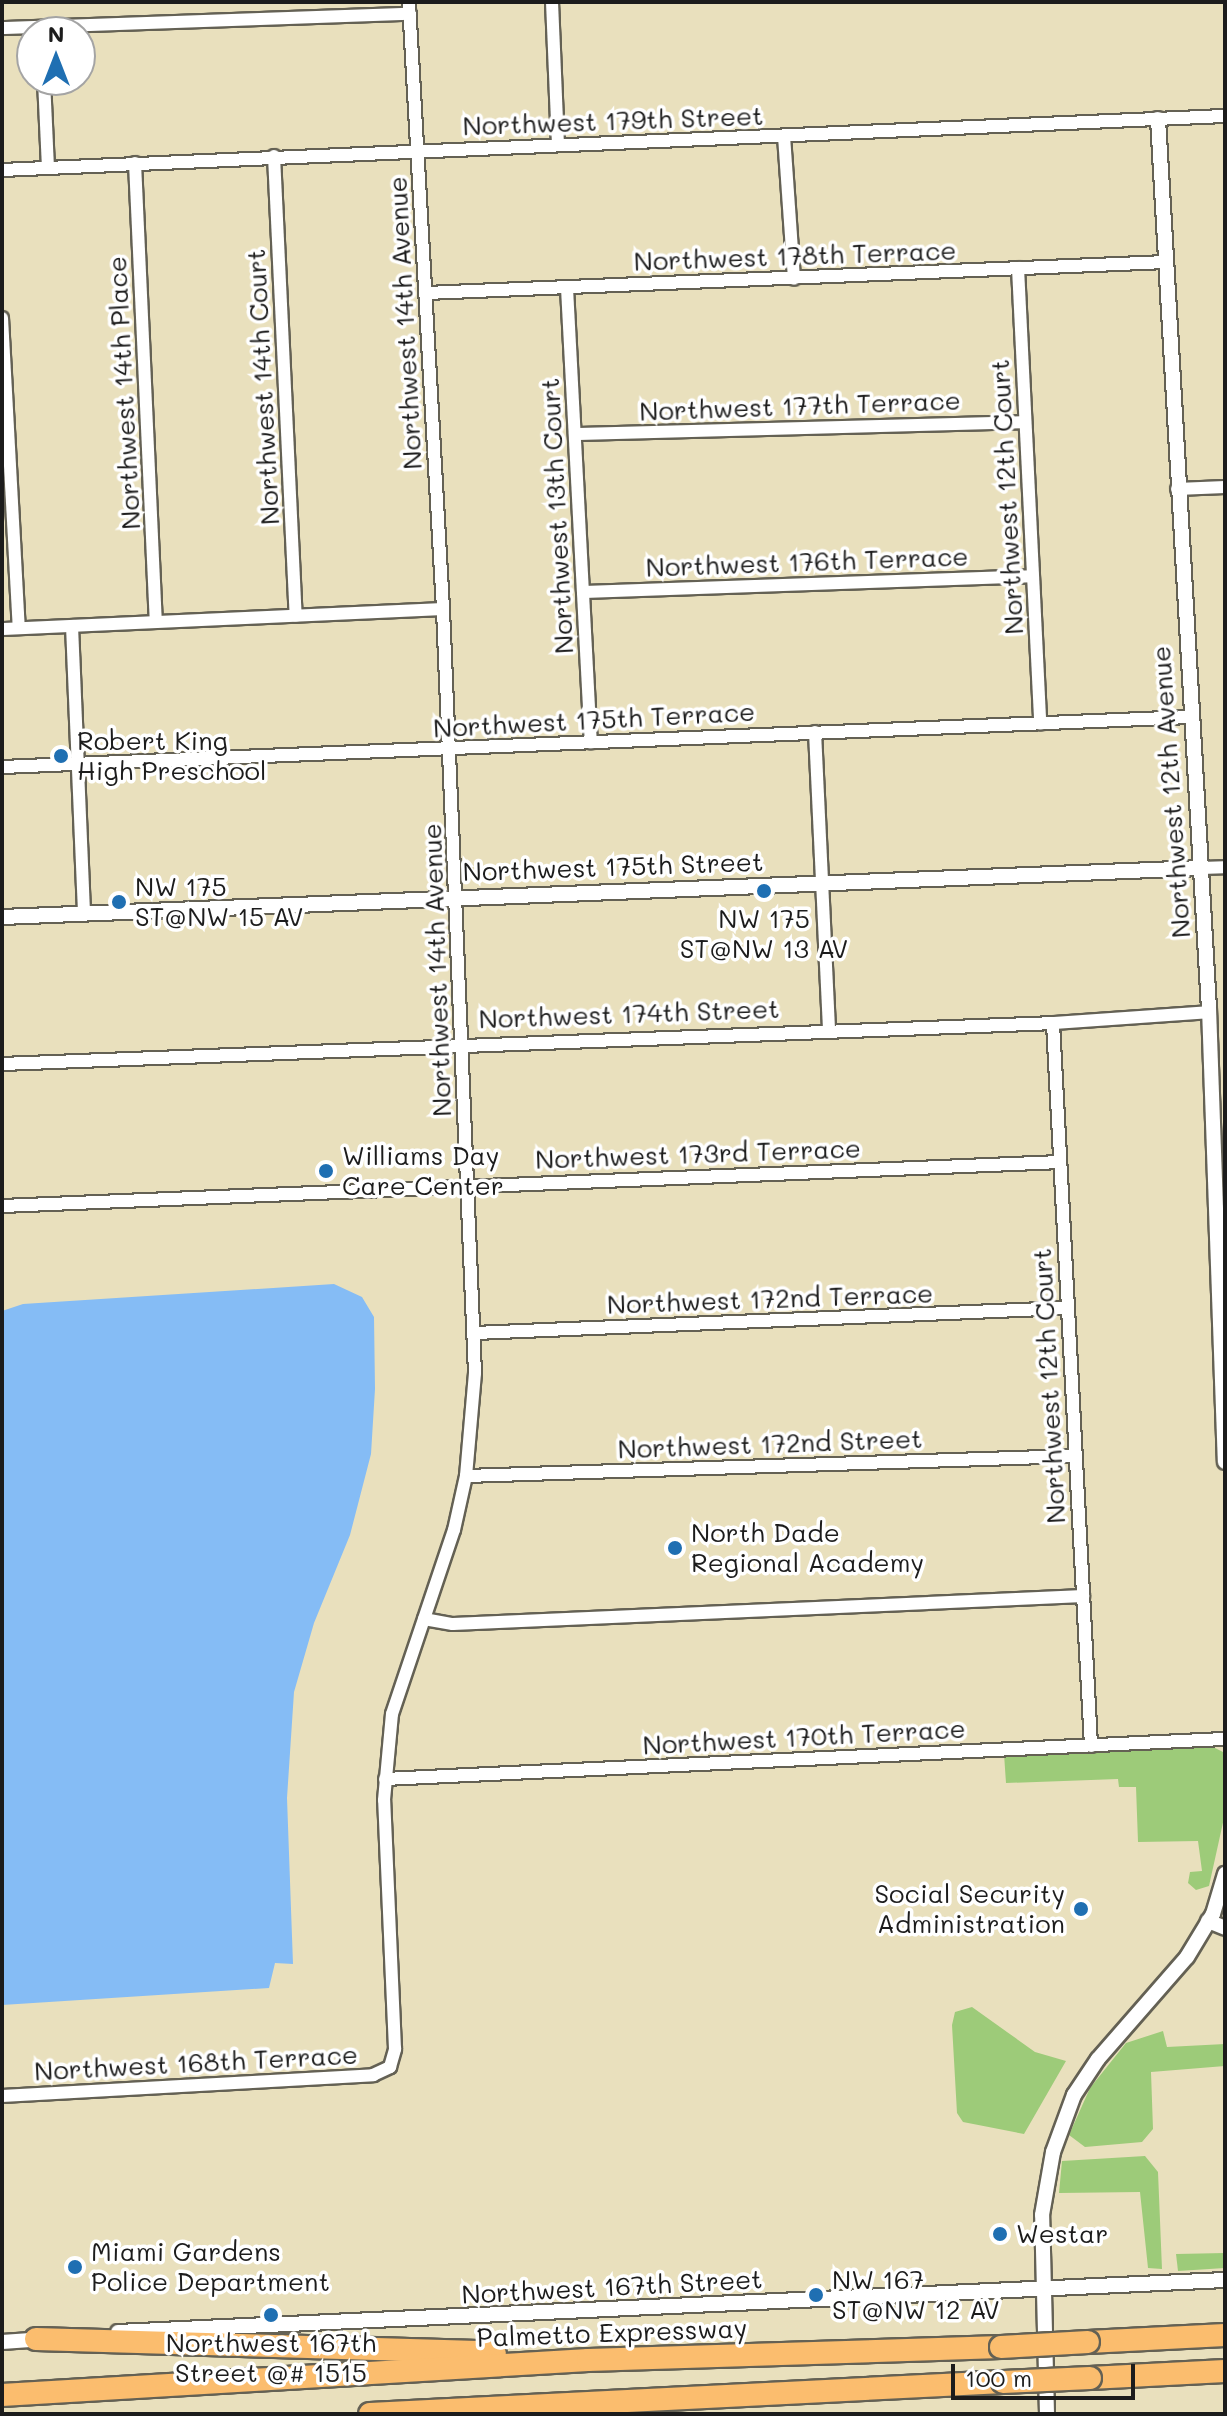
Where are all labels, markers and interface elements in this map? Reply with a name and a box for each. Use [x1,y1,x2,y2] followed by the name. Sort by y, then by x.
[16,16,96,96] north arrow
[48,19,64,48] text: N
[462,100,764,142] street label: Northwest 179th Street
[382,176,428,470] street label: Northwest 14th Avenue
[633,235,957,277] street label: Northwest 178th Terrace
[240,248,286,526] street label: Northwest 14th Court
[101,256,147,530] street label: Northwest 14th Place
[984,359,1030,635] street label: Northwest 12th Court
[534,377,580,655] street label: Northwest 13th Court
[639,385,961,427] street label: Northwest 177th Terrace
[645,541,969,583] street label: Northwest 176th Terrace
[1145,645,1197,939] street label: Northwest 12th Avenue
[432,696,756,744] street label: Northwest 175th Terrace
[77,725,267,786] place label: Robert King High Preschool
[52,747,70,765] marker: Robert King High Preschool
[416,823,458,1117] street label: Northwest 14th Avenue
[462,846,764,888] street label: Northwest 175th Street
[135,871,303,932] place label: NW 175 ST@NW 15 AV
[755,882,773,900] marker: NW 175 ST@NW 13 AV
[110,893,128,911] marker: NW 175 ST@NW 15 AV
[680,903,848,964] place label: NW 175 ST@NW 13 AV
[478,993,780,1035] street label: Northwest 174th Street
[535,1133,861,1175] street label: Northwest 173rd Terrace
[342,1140,504,1202] place label: Williams Day Care Center
[317,1162,335,1180] marker: Williams Day Care Center
[1026,1248,1072,1524] street label: Northwest 12th Court
[606,1278,934,1320] street label: Northwest 172nd Terrace
[617,1423,923,1465] street label: Northwest 172nd Street
[691,1517,924,1578] place label: North Dade Regional Academy
[666,1539,684,1557] marker: North Dade Regional Academy
[642,1713,966,1761] street label: Northwest 170th Terrace
[874,1878,1065,1940] place label: Social Security Administration
[1072,1900,1090,1918] marker: Social Security Administration
[33,2039,359,2087] street label: Northwest 168th Terrace
[1016,2218,1108,2250] place label: Westar
[991,2225,1009,2243] marker: Westar
[91,2236,330,2298] place label: Miami Gardens Police Department
[66,2258,84,2276] marker: Miami Gardens Police Department
[461,2264,763,2310] street label: Northwest 167th Street
[832,2264,1000,2326] place label: NW 167 ST@NW 12 AV
[807,2286,825,2304] marker: NW 167 ST@NW 12 AV
[262,2306,280,2324] marker: Northwest 167th Street @# 1515
[476,2313,748,2353] street label: Palmetto Expressway
[166,2327,376,2388] place label: Northwest 167th Street @# 1515
[955,2348,1139,2398] scale bar
[965,2362,1032,2393] text: 100 m

